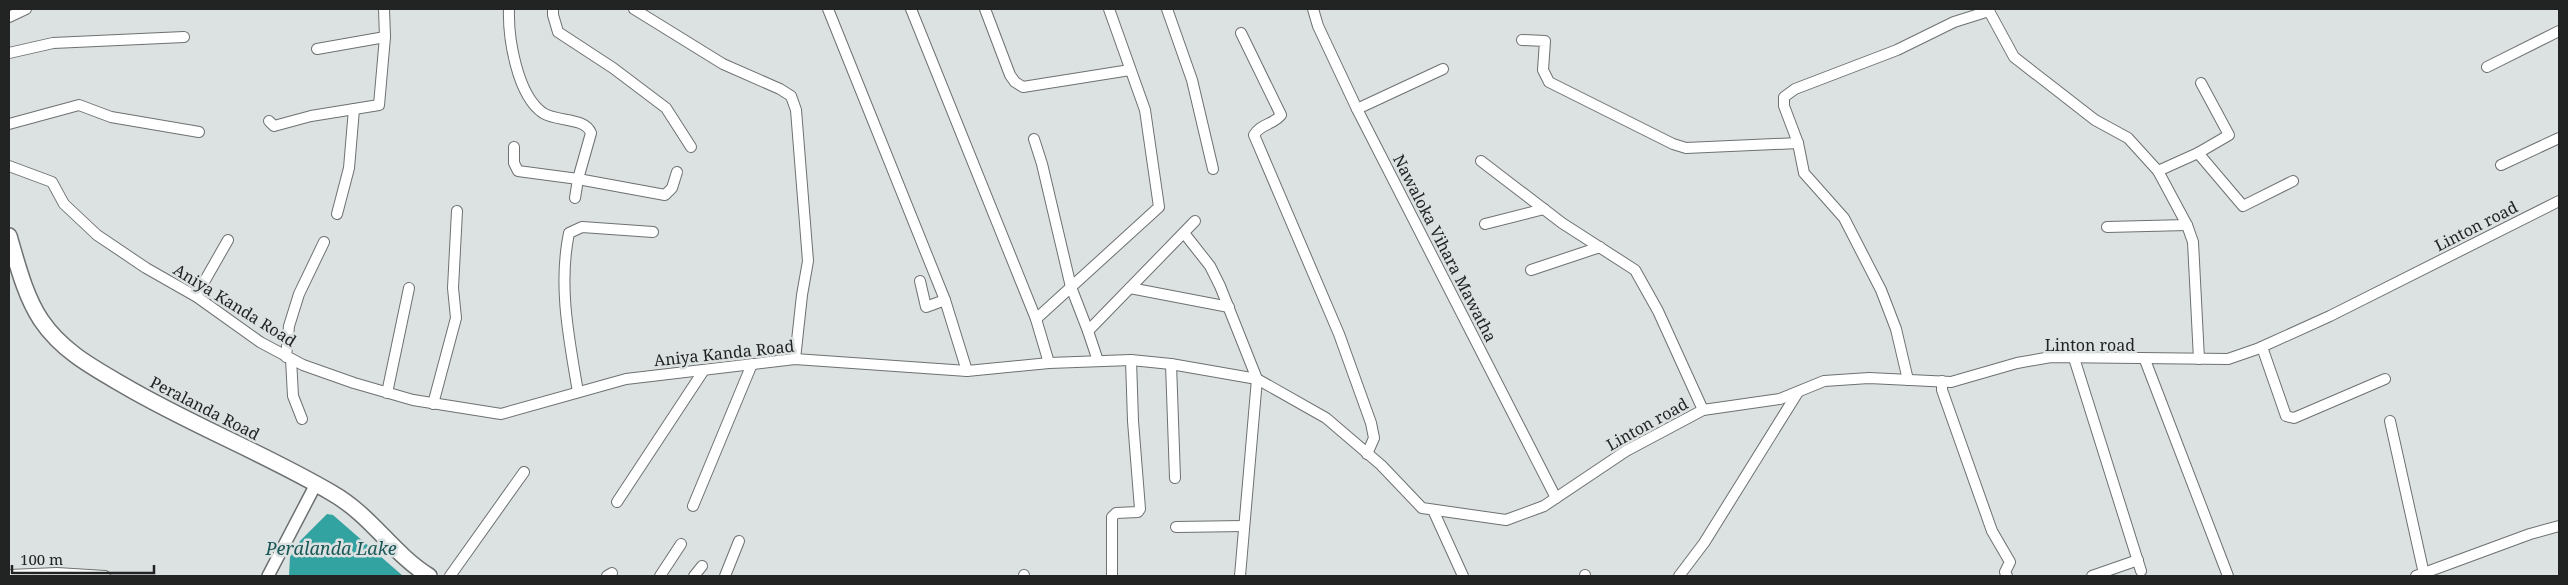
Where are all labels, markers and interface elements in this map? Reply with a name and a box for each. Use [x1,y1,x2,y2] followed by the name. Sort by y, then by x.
[1388,150,1502,346] street label: Nawaloka Vihara Mawatha
[2431,196,2521,256] street label: Linton road
[169,258,301,352] street label: Aniya Kanda Road
[2045,334,2135,356] street label: Linton road
[653,335,795,371] street label: Aniya Kanda Road
[146,371,264,445] street label: Peralanda Road
[1602,392,1692,456] street label: Linton road
[264,536,397,560] water label: Peralanda Lake
[12,542,155,574] scale bar
[20,549,63,569] text: 100 m

